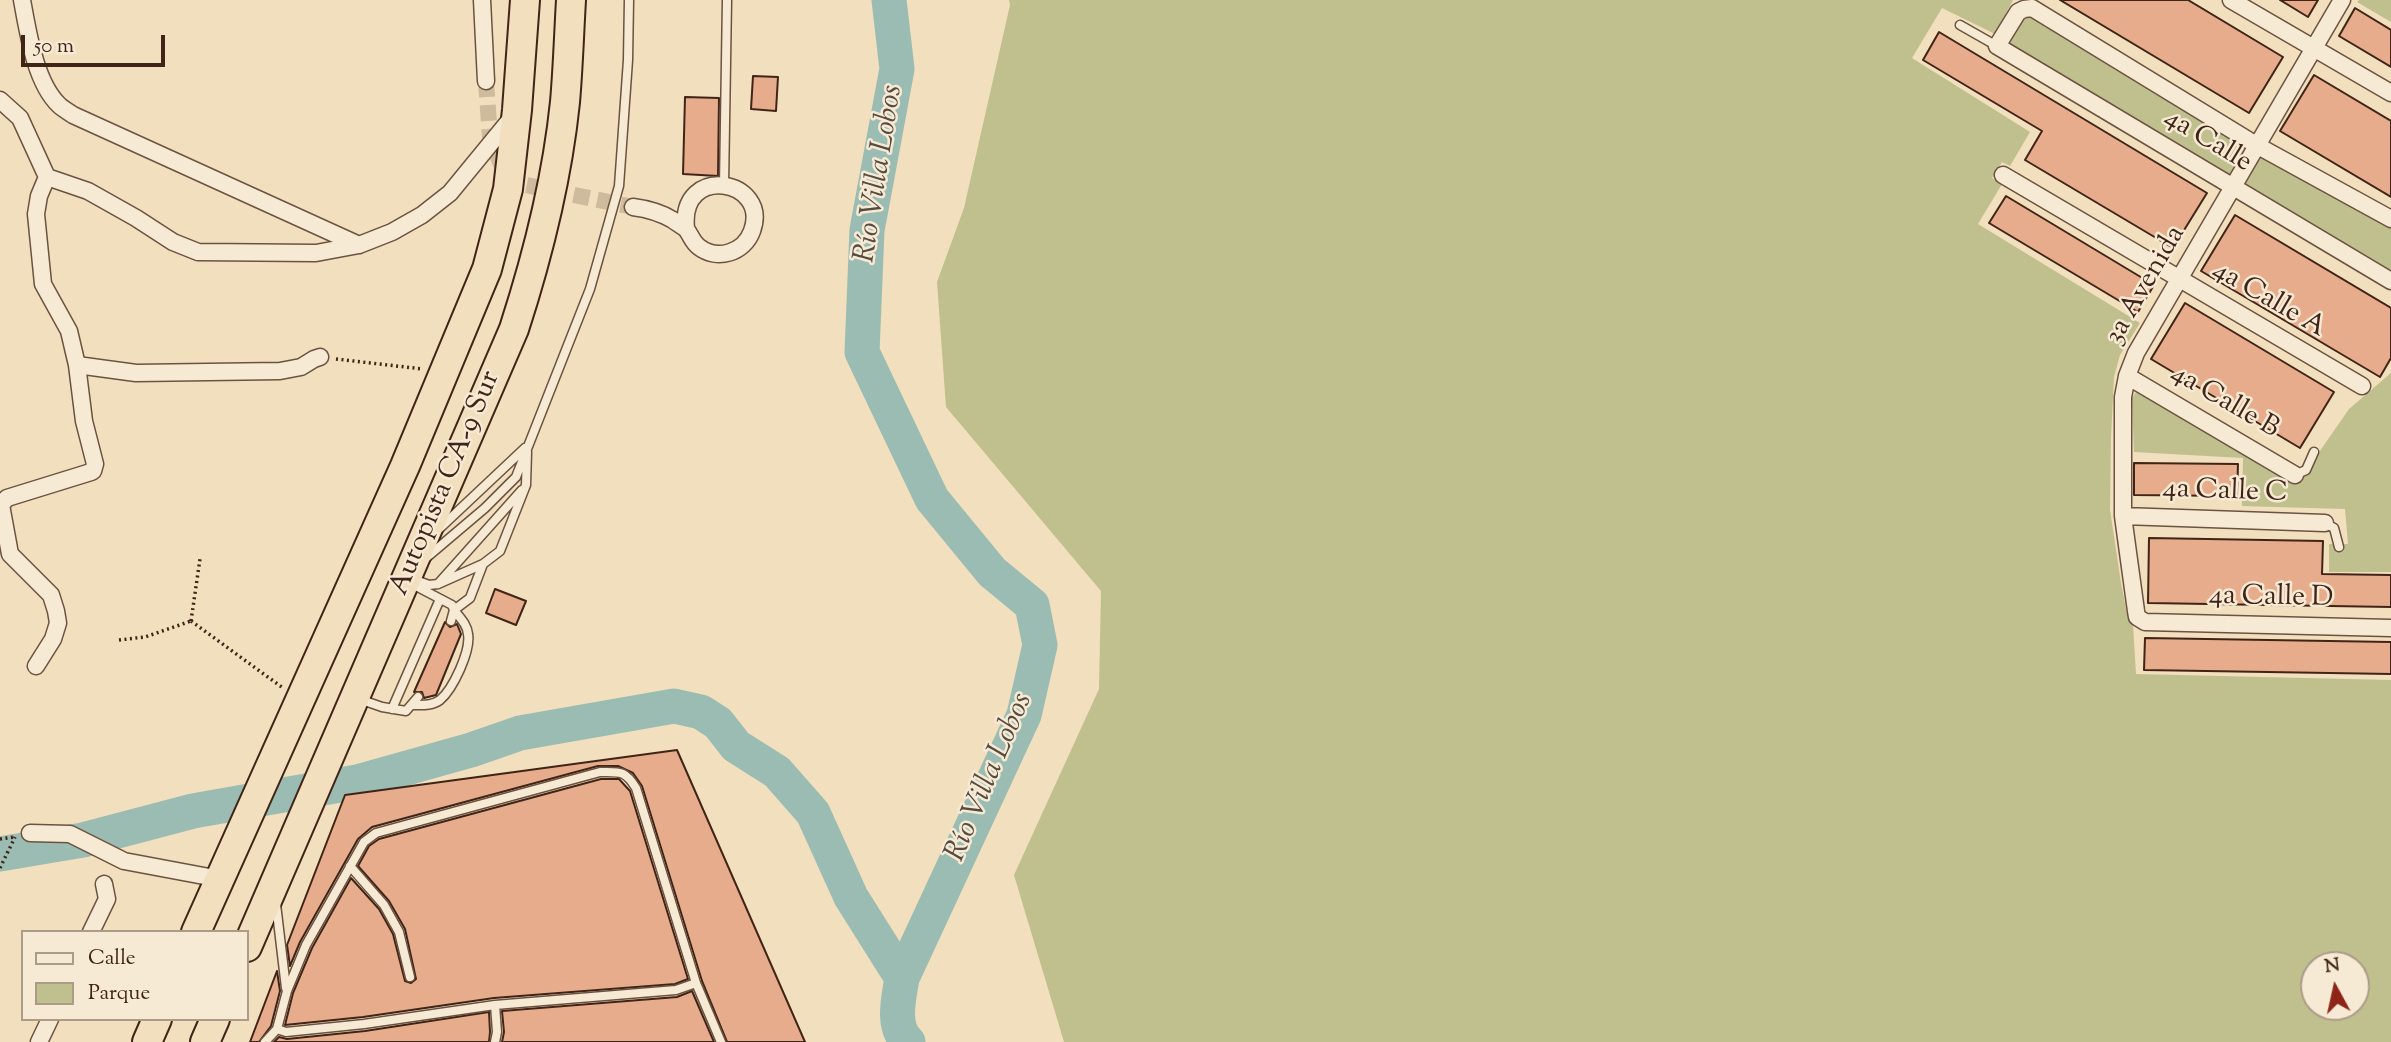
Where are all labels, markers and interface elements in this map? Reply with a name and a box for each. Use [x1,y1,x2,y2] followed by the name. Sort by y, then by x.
[24,21,168,65] scale bar
[34,32,74,62] text: 50 m
[849,83,913,265] water label: Río Villa Lobos
[2157,103,2257,181] street label: 4a Calle
[2100,221,2194,351] street label: 3a Avenida
[2205,255,2331,347] street label: 4a Calle A
[2164,358,2284,448] street label: 4a Calle B
[385,367,509,601] street label: Autopista CA-9 Sur
[2162,474,2288,512] street label: 4a Calle C
[2208,581,2334,617] street label: 4a Calle D
[939,689,1043,867] water label: Río Villa Lobos
[21,930,248,1021] legend
[88,944,136,974] text: Calle
[2300,951,2370,1021] north arrow
[2323,952,2342,981] text: N
[88,979,150,1009] text: Parque

